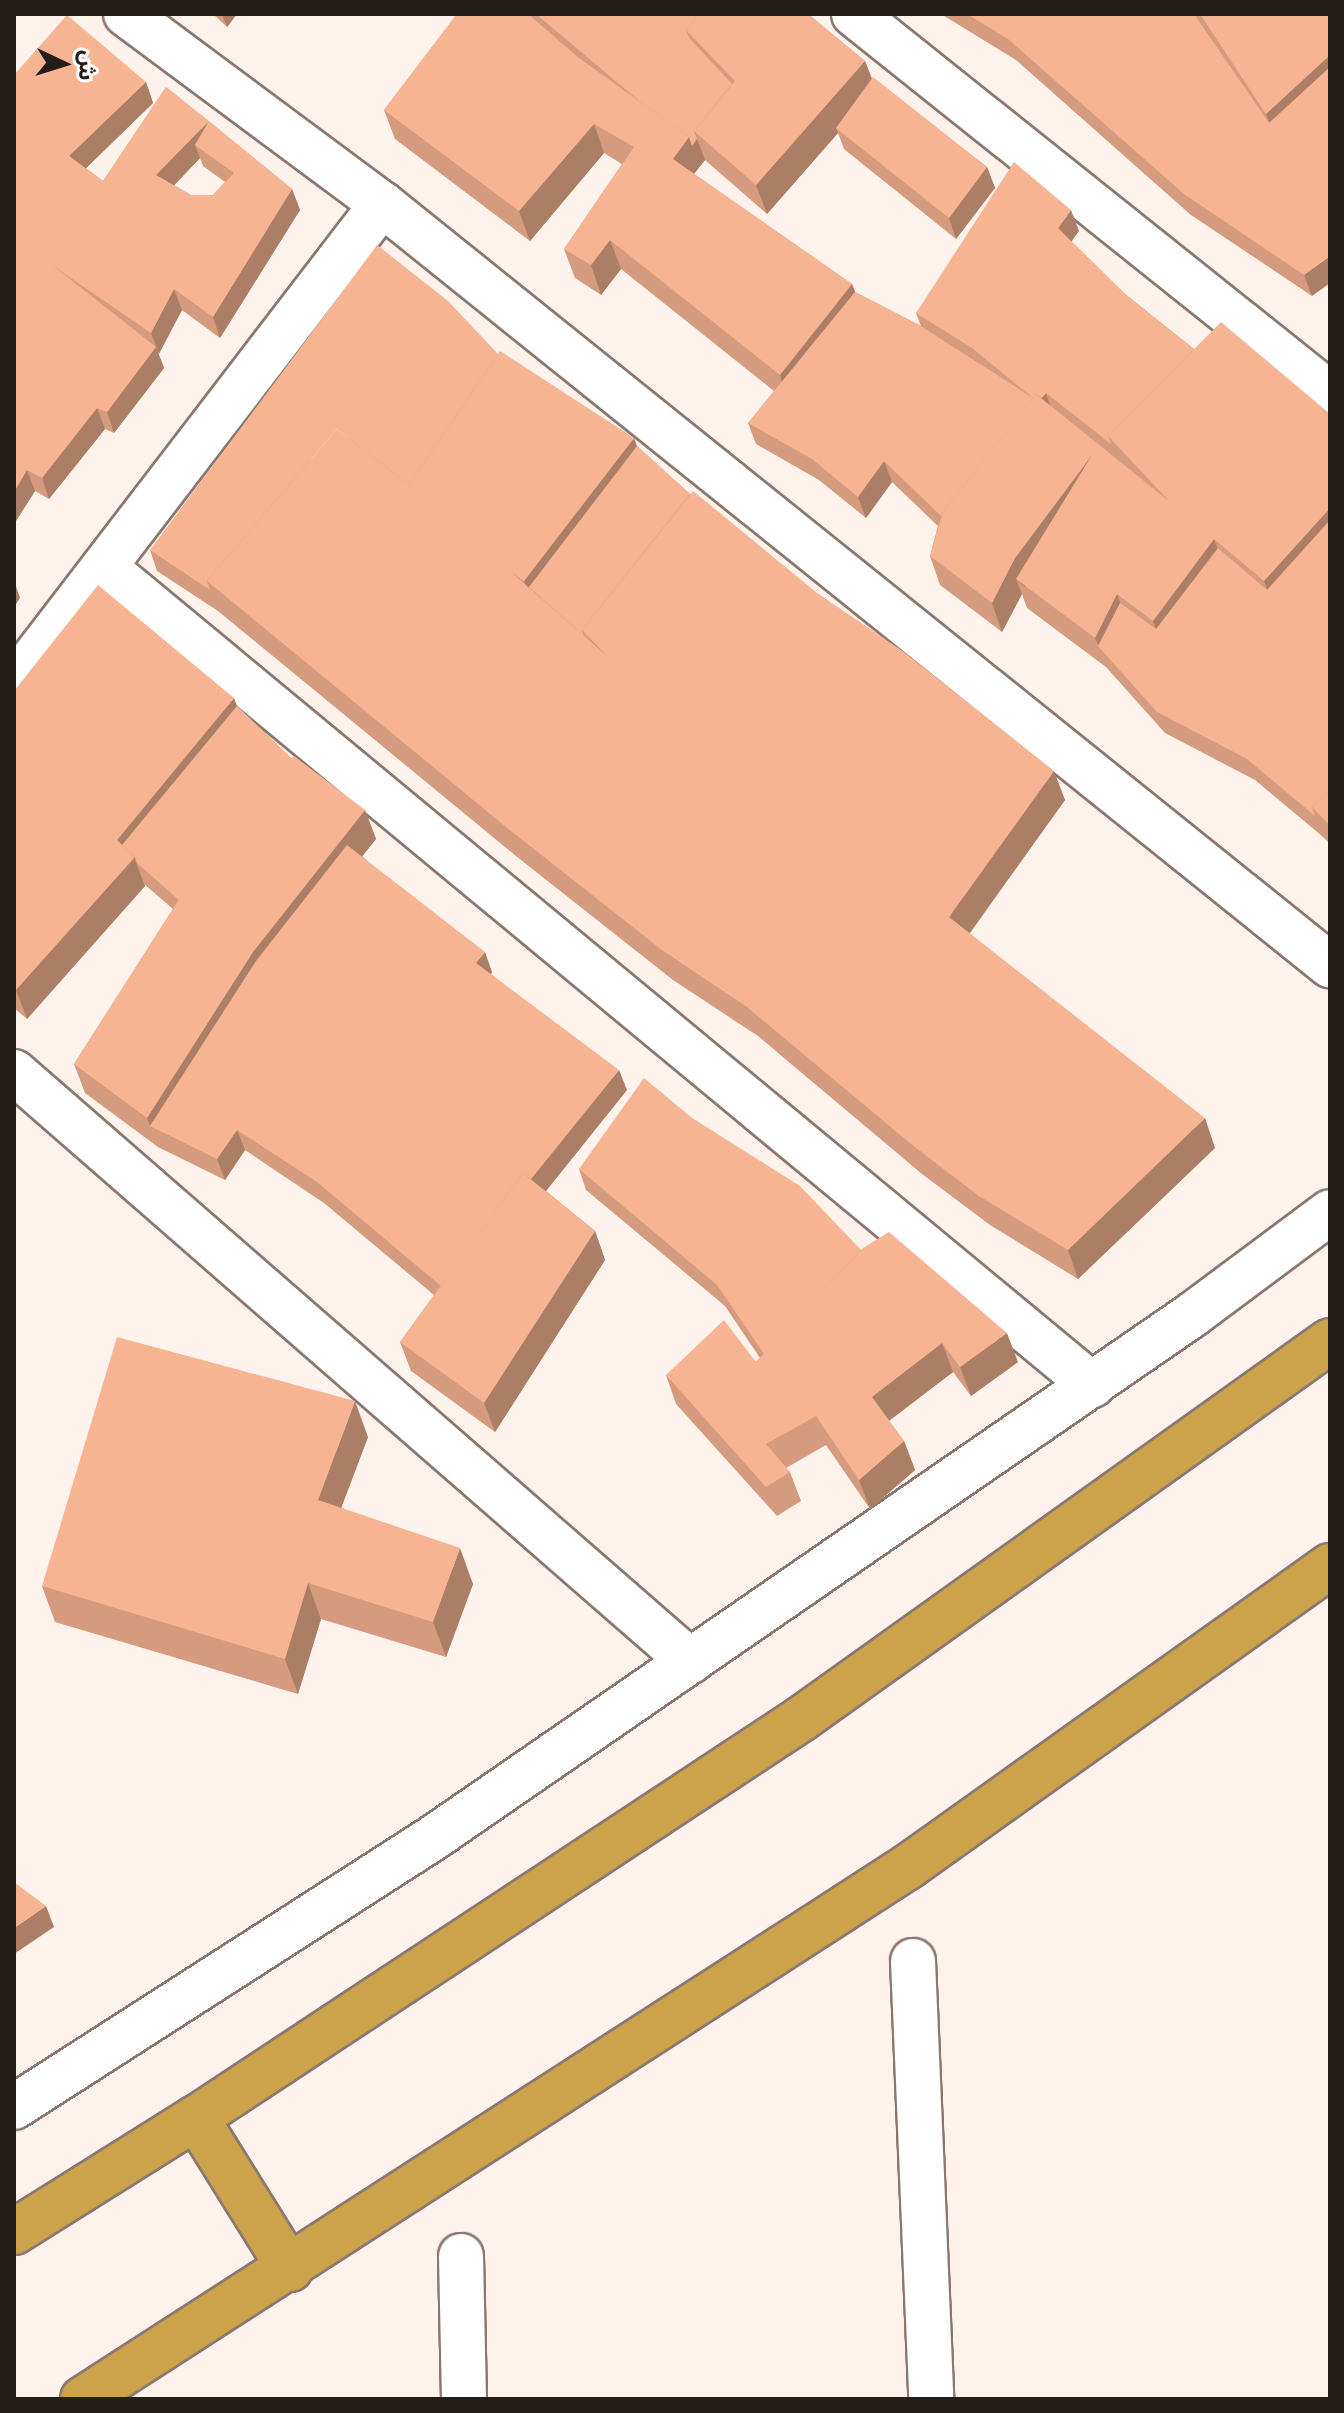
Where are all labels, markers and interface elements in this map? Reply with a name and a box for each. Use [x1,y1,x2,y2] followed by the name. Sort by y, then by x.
[24,24,104,104] north arrow
[74,50,103,82] text: ش

